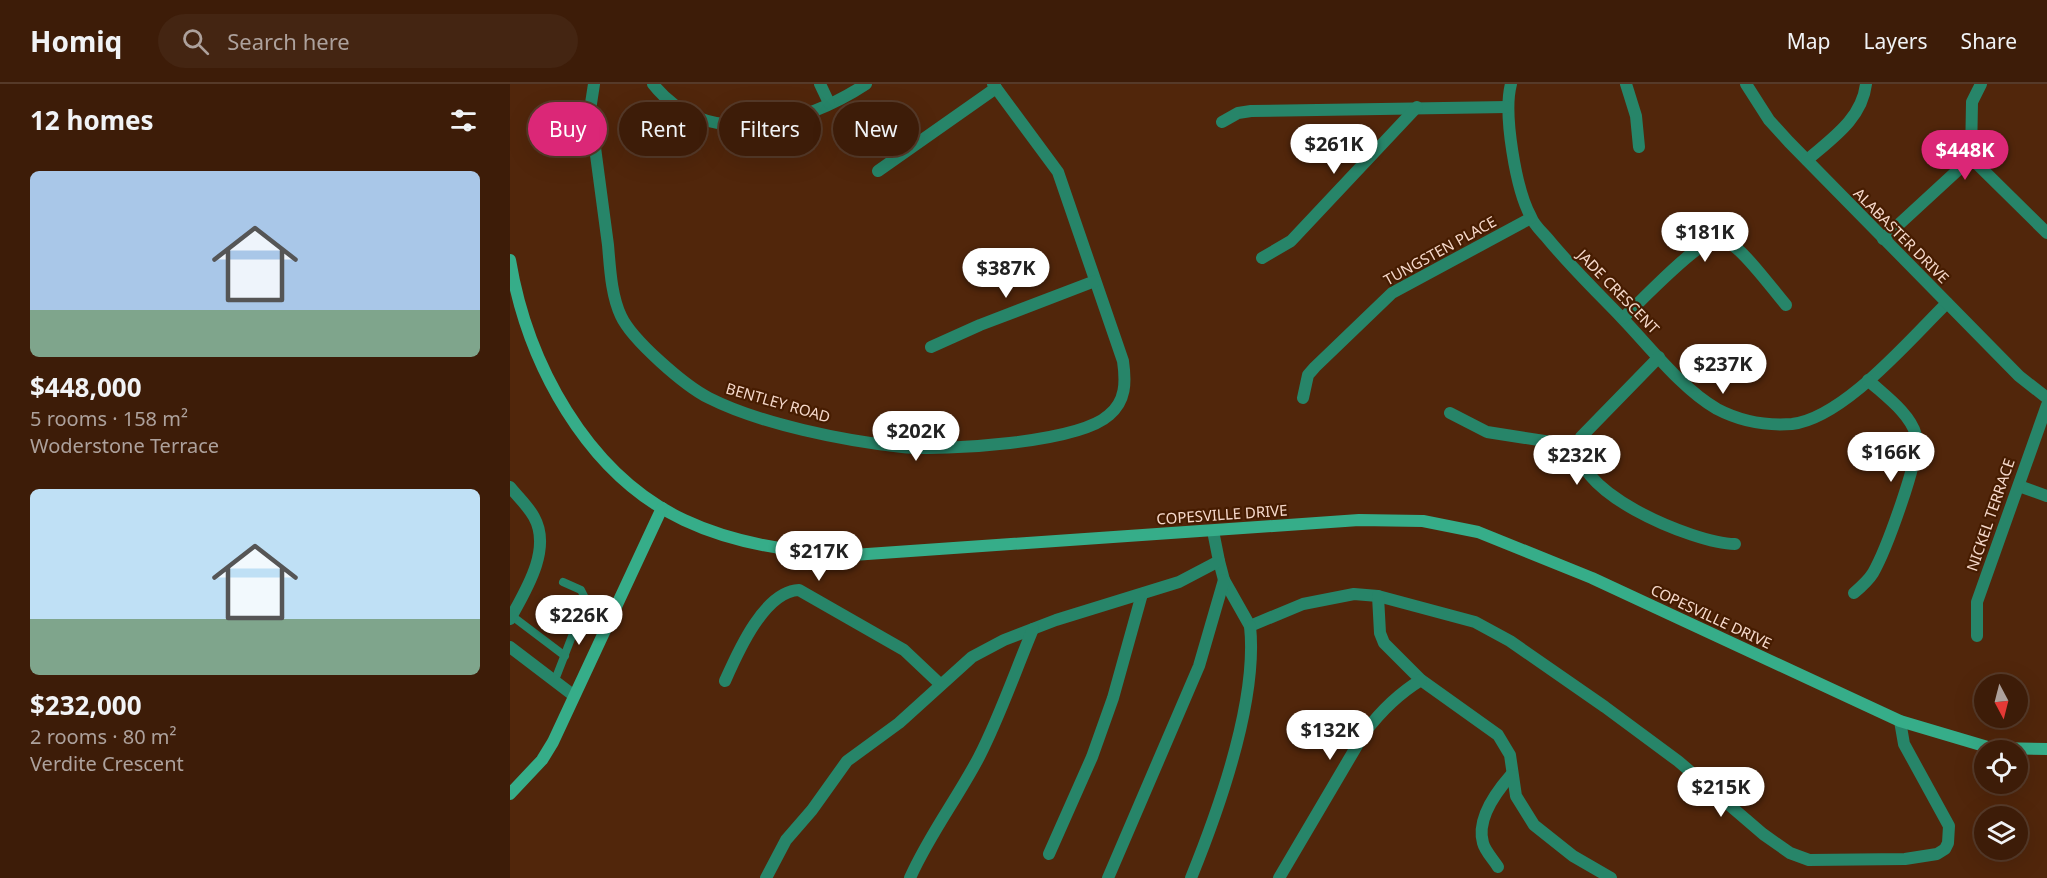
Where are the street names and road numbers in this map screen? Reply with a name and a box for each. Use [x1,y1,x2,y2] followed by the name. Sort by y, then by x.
[1850,183,1954,287] street label: ALABASTER DRIVE
[1380,211,1499,289] street label: TUNGSTEN PLACE
[1572,243,1665,338] street label: JADE CRESCENT
[724,378,833,427] street label: BENTLEY ROAD
[1961,456,2019,574] street label: NICKEL TERRACE
[1156,499,1288,529] street label: COPESVILLE DRIVE
[1648,579,1775,653] street label: COPESVILLE DRIVE

